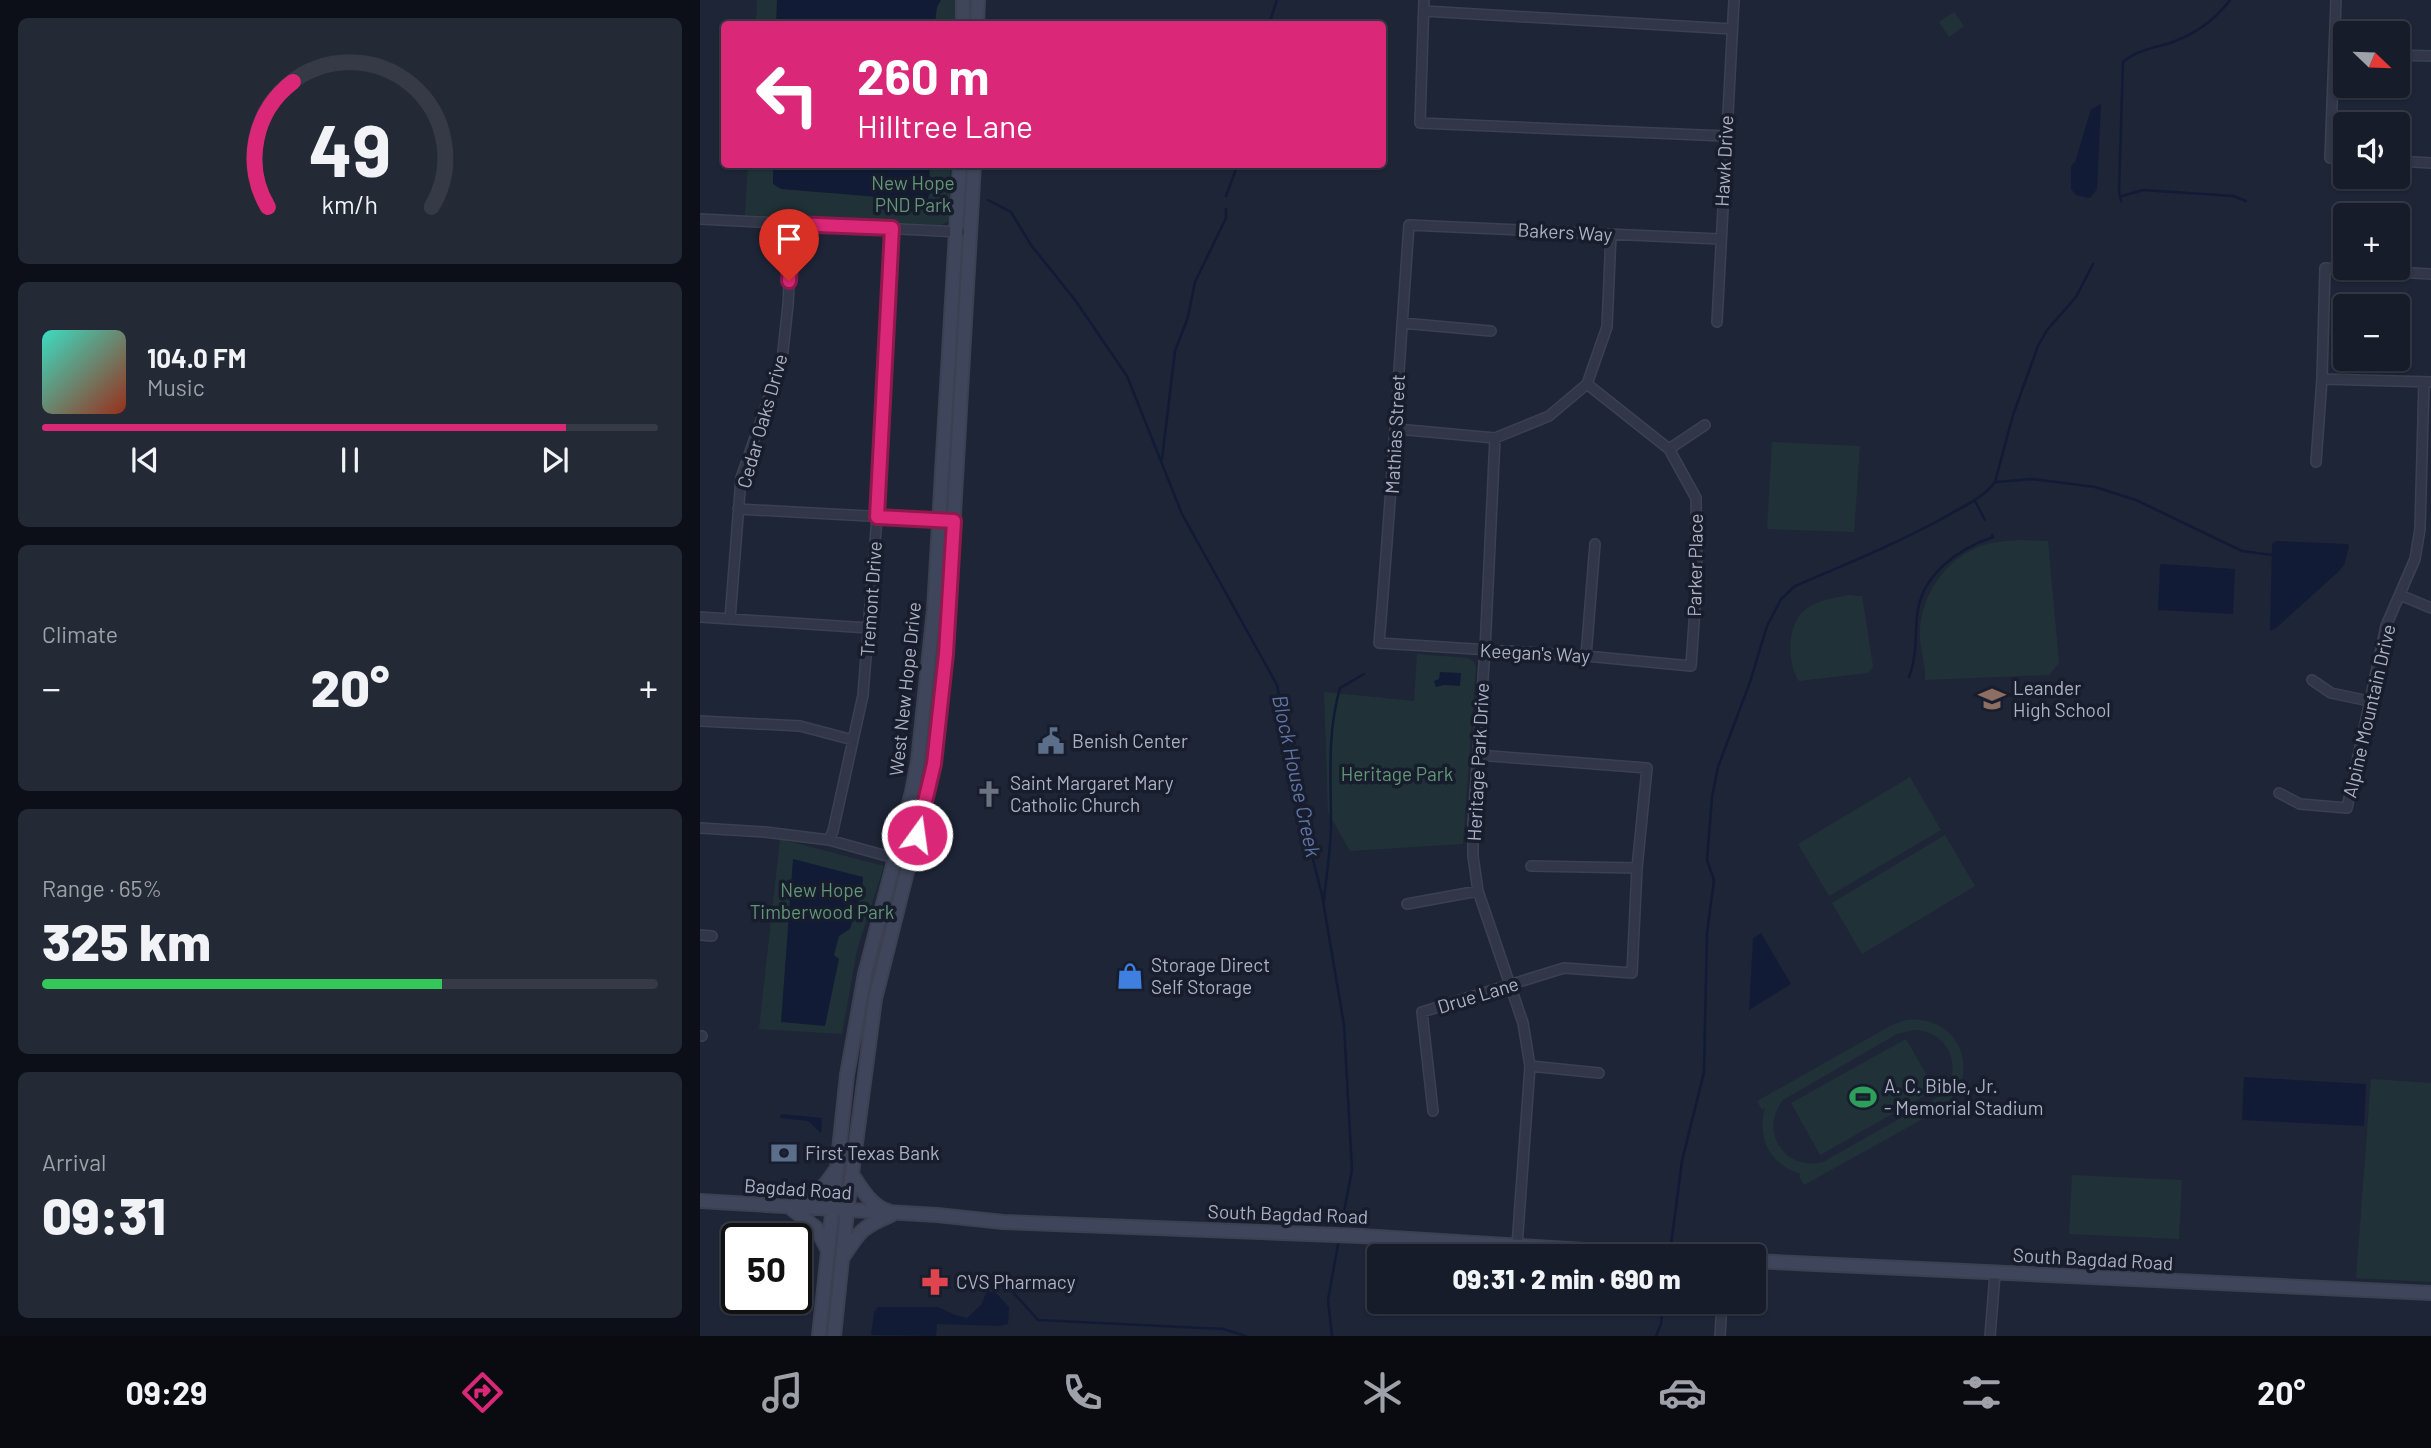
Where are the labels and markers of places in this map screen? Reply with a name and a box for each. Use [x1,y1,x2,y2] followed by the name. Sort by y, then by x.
[759,209,819,281] pin
[2013,676,2111,721] place label: Leander High School
[1977,684,2007,714] school or university icon: Leander High School
[1036,726,1066,756] public building icon: Benish Center
[1072,729,1188,752] place label: Benish Center
[1010,771,1174,816] place label: Saint Margaret Mary Catholic Church
[974,779,1004,809] church icon: Saint Margaret Mary Catholic Church
[1151,953,1270,998] place label: Storage Direct Self Storage
[1115,961,1145,991] shop icon: Storage Direct Self Storage
[1884,1074,2043,1119] place label: A. C. Bible, Jr. - Memorial Stadium
[1848,1082,1878,1112] sports icon: A. C. Bible, Jr. - Memorial Stadium
[769,1138,799,1168] bank icon: First Texas Bank
[805,1141,940,1164] place label: First Texas Bank
[920,1267,950,1297] pharmacy icon: CVS Pharmacy
[956,1270,1076,1293] place label: CVS Pharmacy

